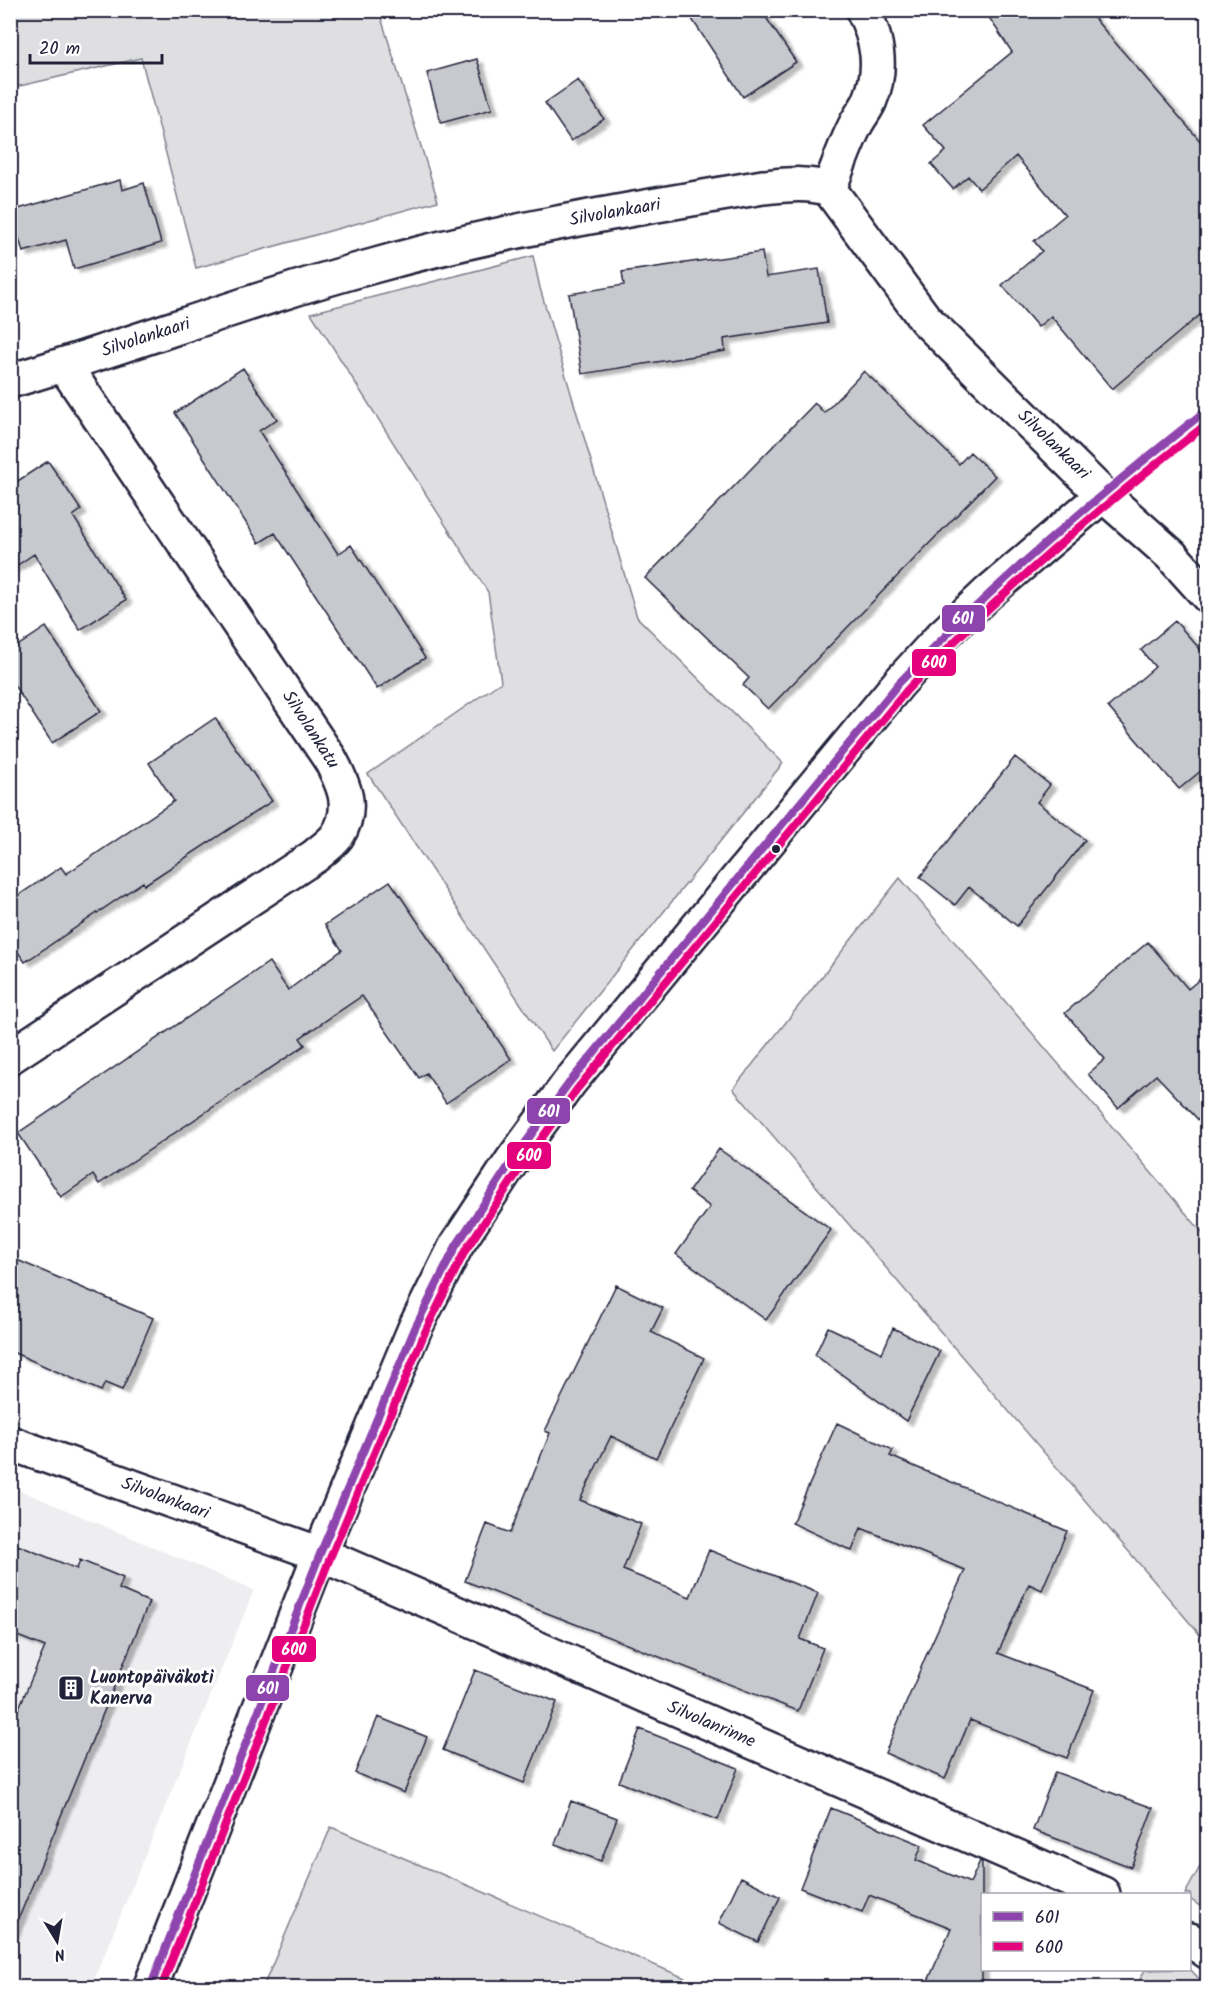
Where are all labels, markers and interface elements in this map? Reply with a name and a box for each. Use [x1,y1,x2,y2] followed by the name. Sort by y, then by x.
[30,27,162,65] scale bar
[39,35,80,64] text: 20 m
[567,191,664,235] street label: Silvolankaari
[98,310,195,366] street label: Silvolankaari
[1010,403,1097,488] street label: Silvolankaari
[941,604,986,633] line badge: 601
[952,607,974,632] text: 601
[911,648,957,677] line badge: 600
[921,651,947,676] text: 600
[274,685,347,775] street label: Silvolankatu
[770,843,782,855] unlabelled marker
[526,1097,571,1125] line badge: 601
[538,1100,560,1125] text: 601
[506,1141,552,1170] line badge: 600
[516,1144,542,1169] text: 600
[117,1470,214,1529] street label: Silvolankaari
[271,1635,317,1663] line badge: 600
[281,1638,307,1663] text: 600
[90,1664,214,1714] place label: Luontopäiväkoti Kanerva
[56,1673,86,1703] building icon: Luontopäiväkoti Kanerva
[245,1674,290,1702] line badge: 601
[257,1677,279,1702] text: 601
[662,1693,760,1757] street label: Silvolanrinne
[981,1893,1191,1971] legend
[1035,1904,1060,1933] text: 601
[27,1911,87,1971] north arrow
[1035,1934,1063,1963] text: 600
[52,1941,67,1967] text: N

